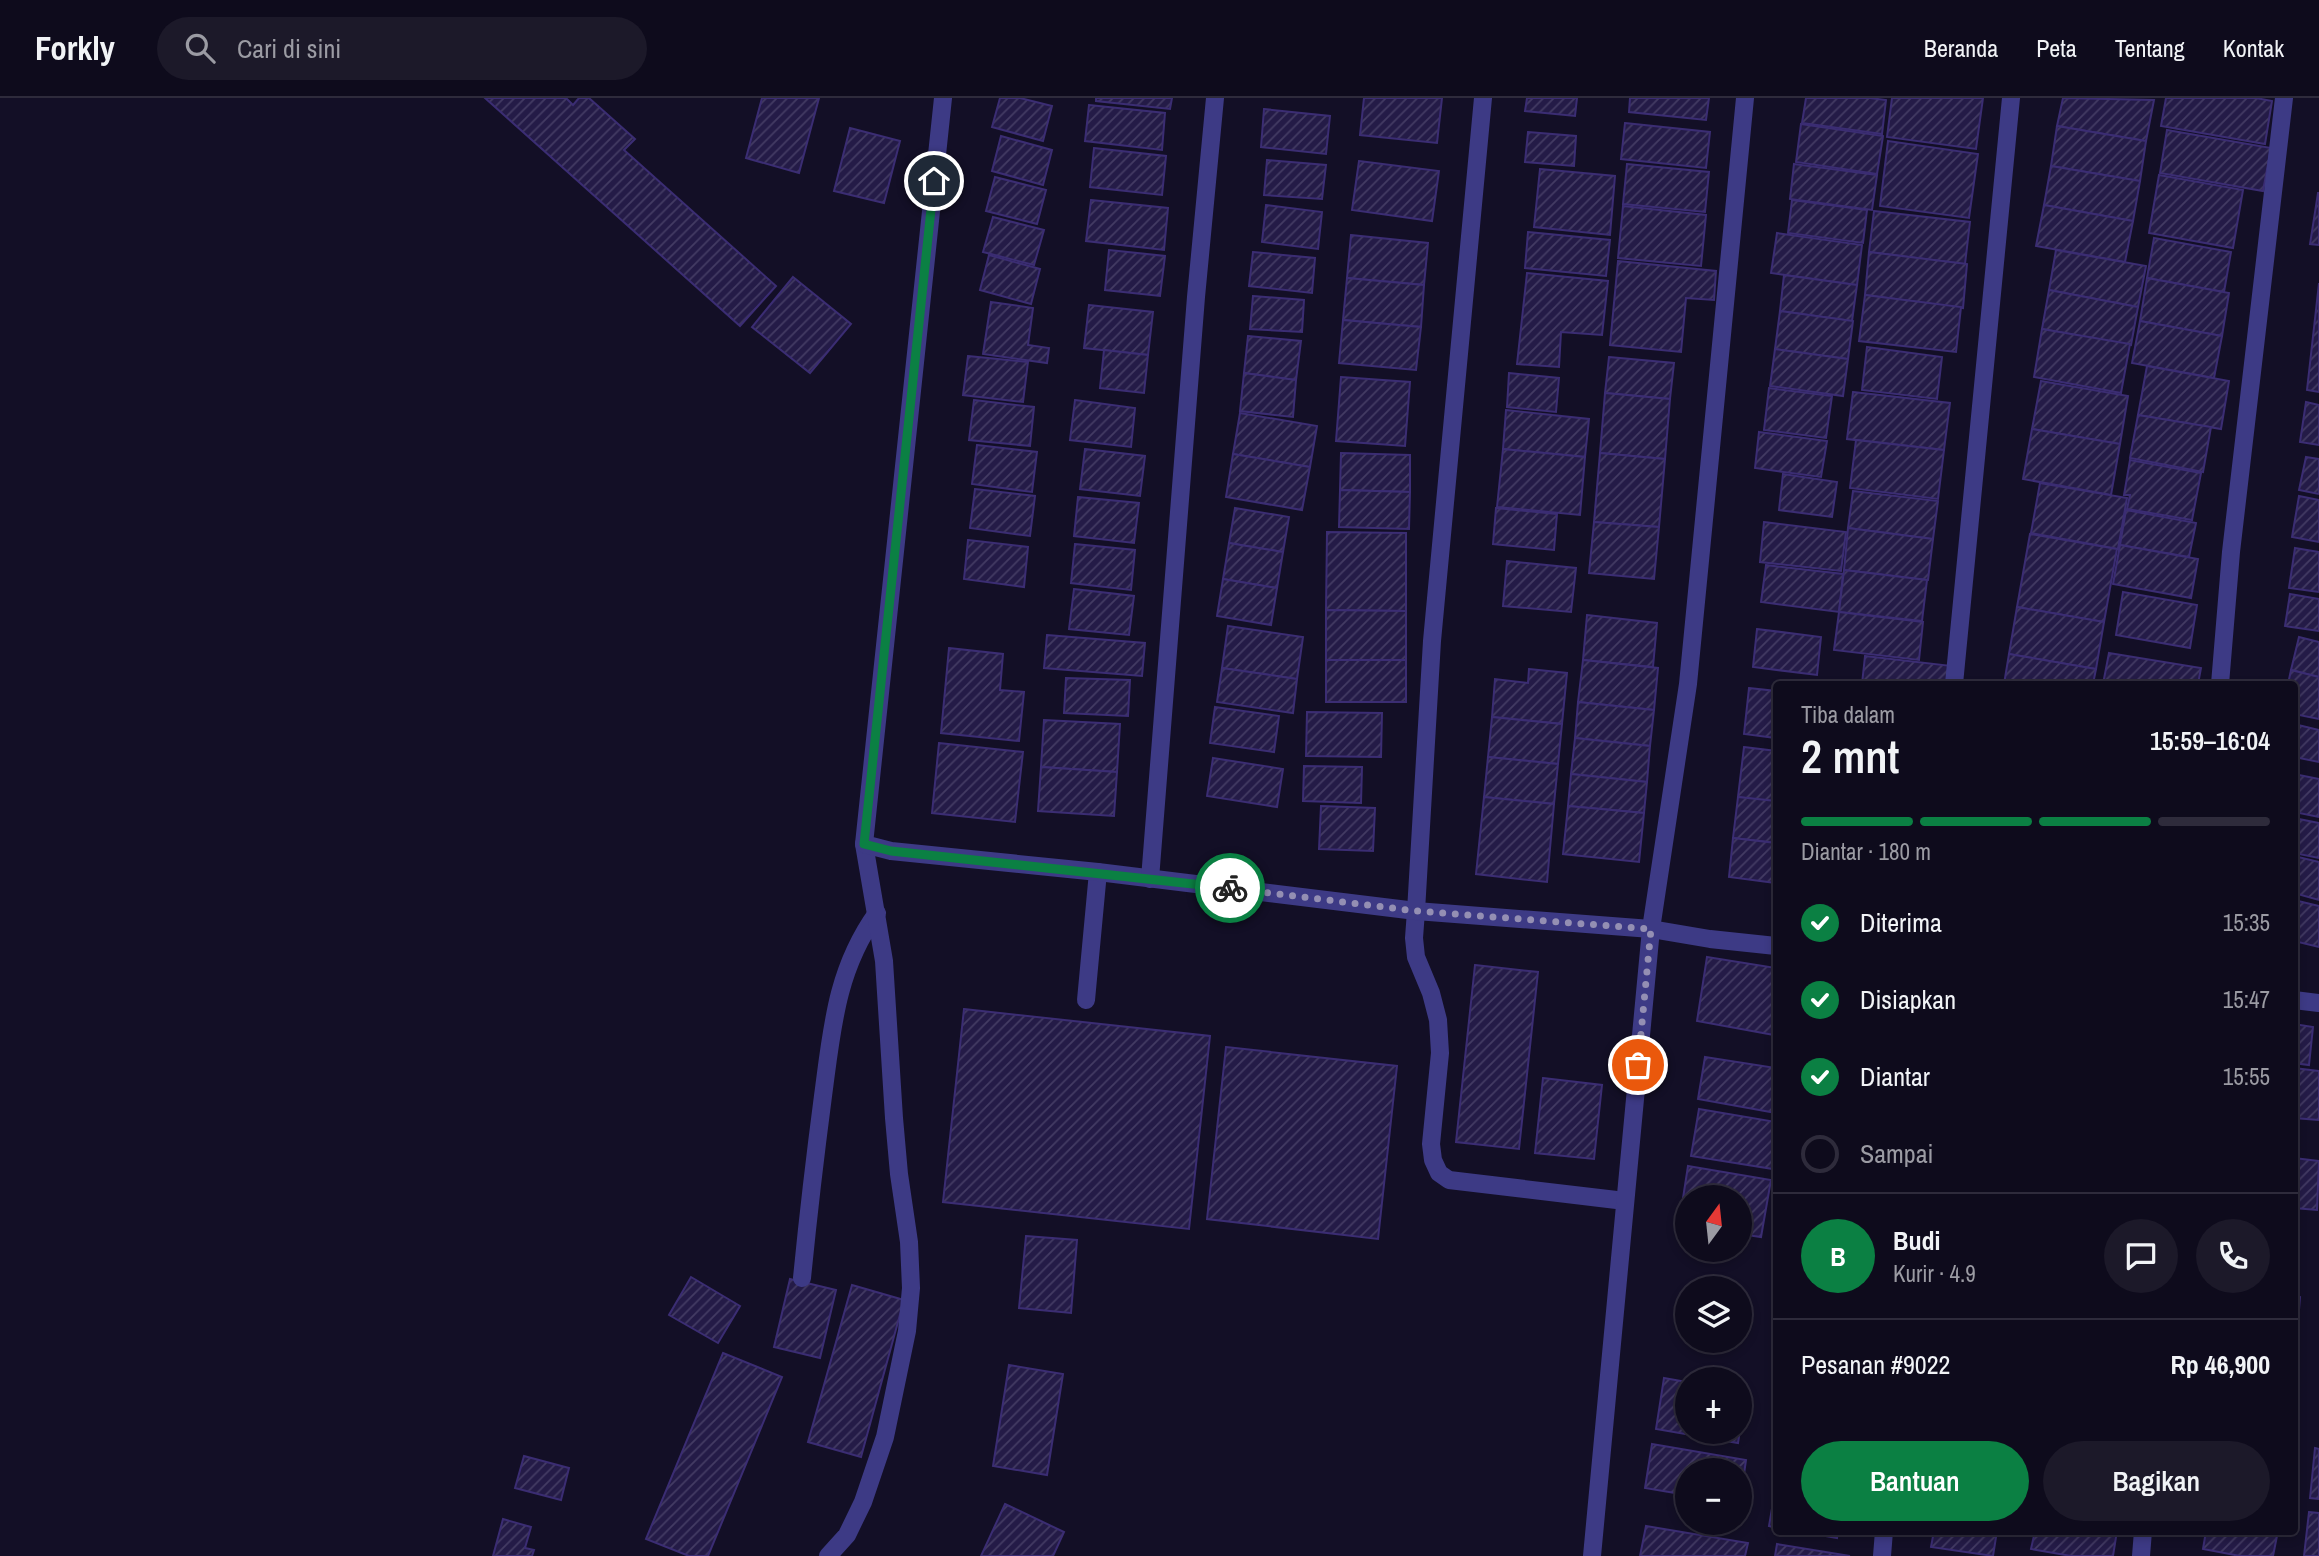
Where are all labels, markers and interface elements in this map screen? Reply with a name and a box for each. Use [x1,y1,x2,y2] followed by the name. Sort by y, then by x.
[157,17,647,80] search box
[35,26,115,70] text: Forkly
[181,29,219,67] icon: search
[237,31,341,66] text: Cari di sini
[1924,32,1998,64] text: Beranda
[2036,32,2077,64] text: Peta
[2115,32,2185,64] text: Tentang
[2223,32,2284,64] text: Kontak
[904,151,964,211] pin
[915,162,953,200] icon: home
[1801,699,1895,730] text: Tiba dalam
[2150,723,2270,758] text: 15:59–16:04
[1801,725,1900,787] text: 2 mnt
[1801,836,1931,867] text: Diantar · 180 m
[1195,853,1265,923] courier
[1211,869,1249,907] icon: bike
[1801,904,1839,942] icon: check
[1860,905,1942,940] text: Diterima
[2223,907,2270,938] text: 15:35
[1801,981,1839,1019] icon: check
[1860,982,1956,1017] text: Disiapkan
[2223,984,2270,1015] text: 15:47
[1608,1035,1668,1095] pin
[1619,1046,1657,1084] icon: bag
[1801,1058,1839,1096] icon: check
[1860,1059,1930,1094] text: Diantar
[2223,1061,2270,1092] text: 15:55
[1860,1136,1933,1171] text: Sampai
[1675,1185,1752,1262] north arrow
[1675,1185,1752,1535] map controls
[2104,1219,2178,1293] button: chat
[2196,1219,2270,1293] button: phone
[1893,1223,1940,1258] text: Budi
[1830,1239,1846,1274] text: B
[1893,1258,1976,1289] text: Kurir · 4.9
[1675,1276,1752,1353] button: layers
[1801,1347,1950,1382] text: Pesanan #9022
[2170,1347,2270,1382] text: Rp 46,900
[1675,1367,1752,1444] button: +
[1801,1441,2029,1521] button: Bantuan
[2043,1441,2270,1521] button: Bagikan
[1675,1458,1752,1535] button: −

